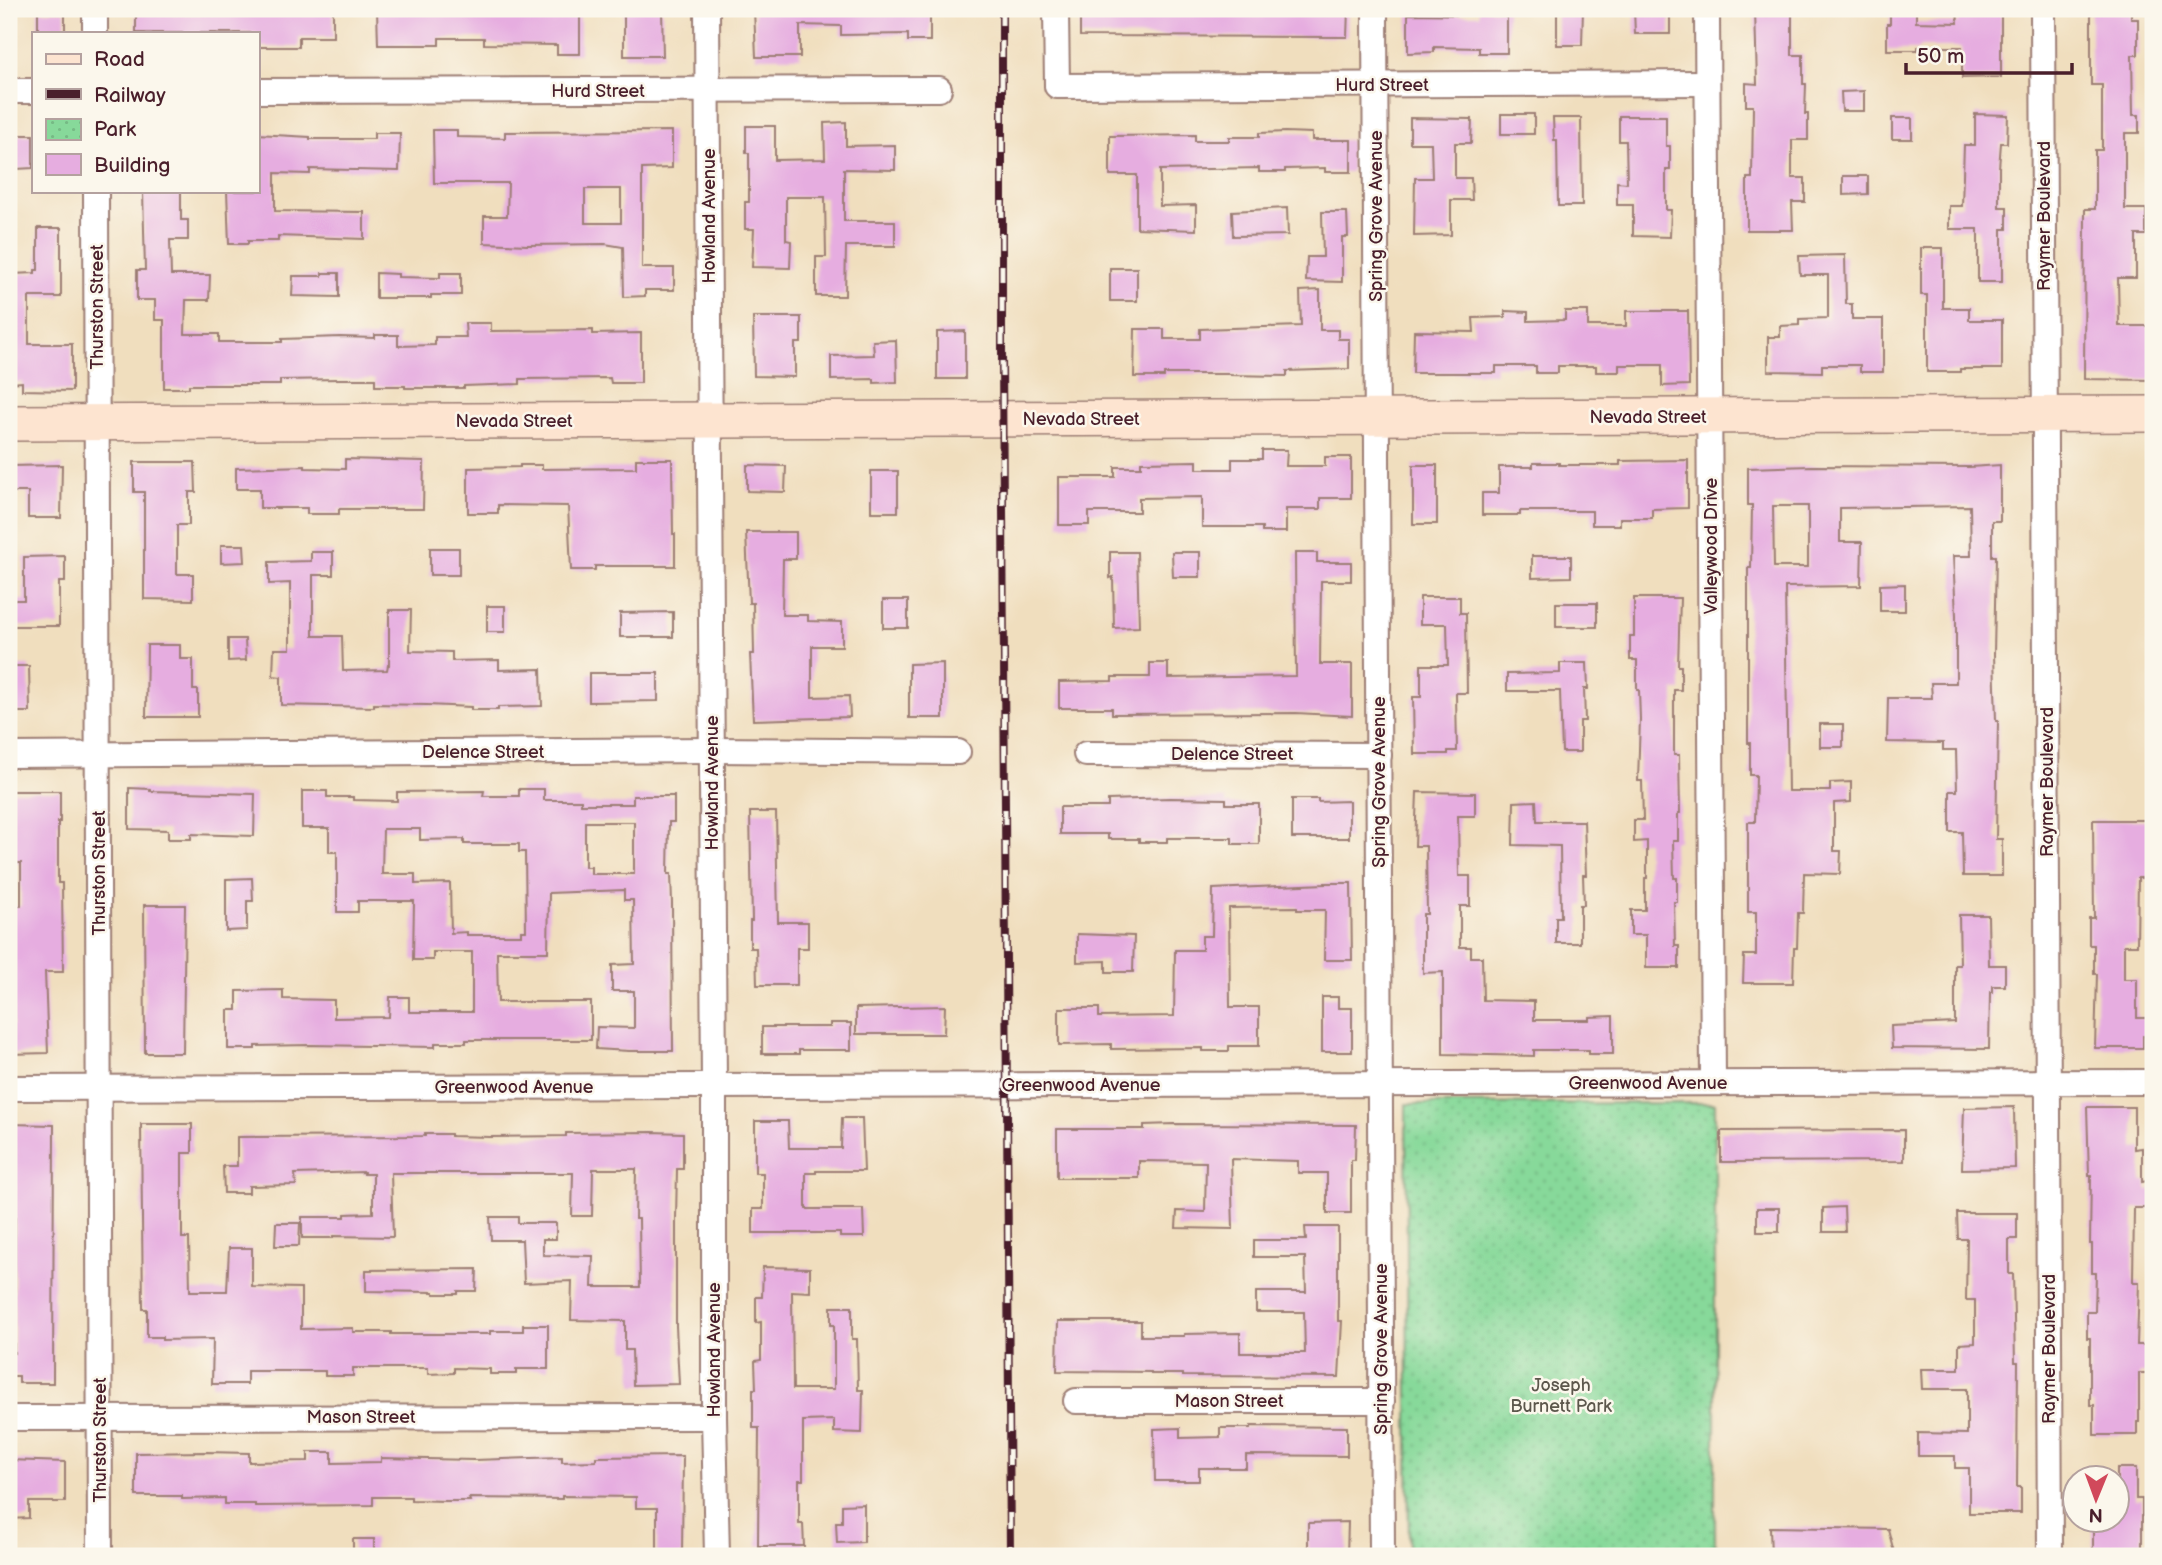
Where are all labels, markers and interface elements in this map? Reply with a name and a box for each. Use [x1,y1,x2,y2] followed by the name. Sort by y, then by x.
[32,32,259,192] legend
[1906,32,2073,76] scale bar
[1917,44,1964,69] text: 50 m
[94,47,145,72] text: Road
[1335,75,1429,96] street label: Hurd Street
[551,81,645,102] street label: Hurd Street
[94,83,166,108] text: Railway
[94,117,137,142] text: Park
[1366,130,1387,302] street label: Spring Grove Avenue
[2034,141,2055,291] street label: Raymer Boulevard
[699,148,720,284] street label: Howland Avenue
[94,153,170,178] text: Building
[87,244,108,369] street label: Thurston Street
[1589,407,1707,428] street label: Nevada Street
[1022,409,1140,430] street label: Nevada Street
[455,411,573,432] street label: Nevada Street
[1701,478,1722,614] street label: Valleywood Drive
[1369,696,1390,868] street label: Spring Grove Avenue
[2037,707,2058,857] street label: Raymer Boulevard
[702,715,723,851] street label: Howland Avenue
[422,742,545,763] street label: Delence Street
[1171,744,1294,765] street label: Delence Street
[89,810,110,935] street label: Thurston Street
[1569,1073,1728,1094] street label: Greenwood Avenue
[1002,1075,1161,1096] street label: Greenwood Avenue
[435,1077,594,1098] street label: Greenwood Avenue
[1371,1263,1392,1435] street label: Spring Grove Avenue
[2039,1274,2060,1424] street label: Raymer Boulevard
[704,1282,725,1418] street label: Howland Avenue
[1510,1375,1612,1417] park label: Joseph Burnett Park
[90,1377,111,1502] street label: Thurston Street
[1175,1391,1284,1412] street label: Mason Street
[307,1407,416,1428] street label: Mason Street
[2060,1464,2130,1534] north arrow
[2088,1503,2103,1526] text: N

